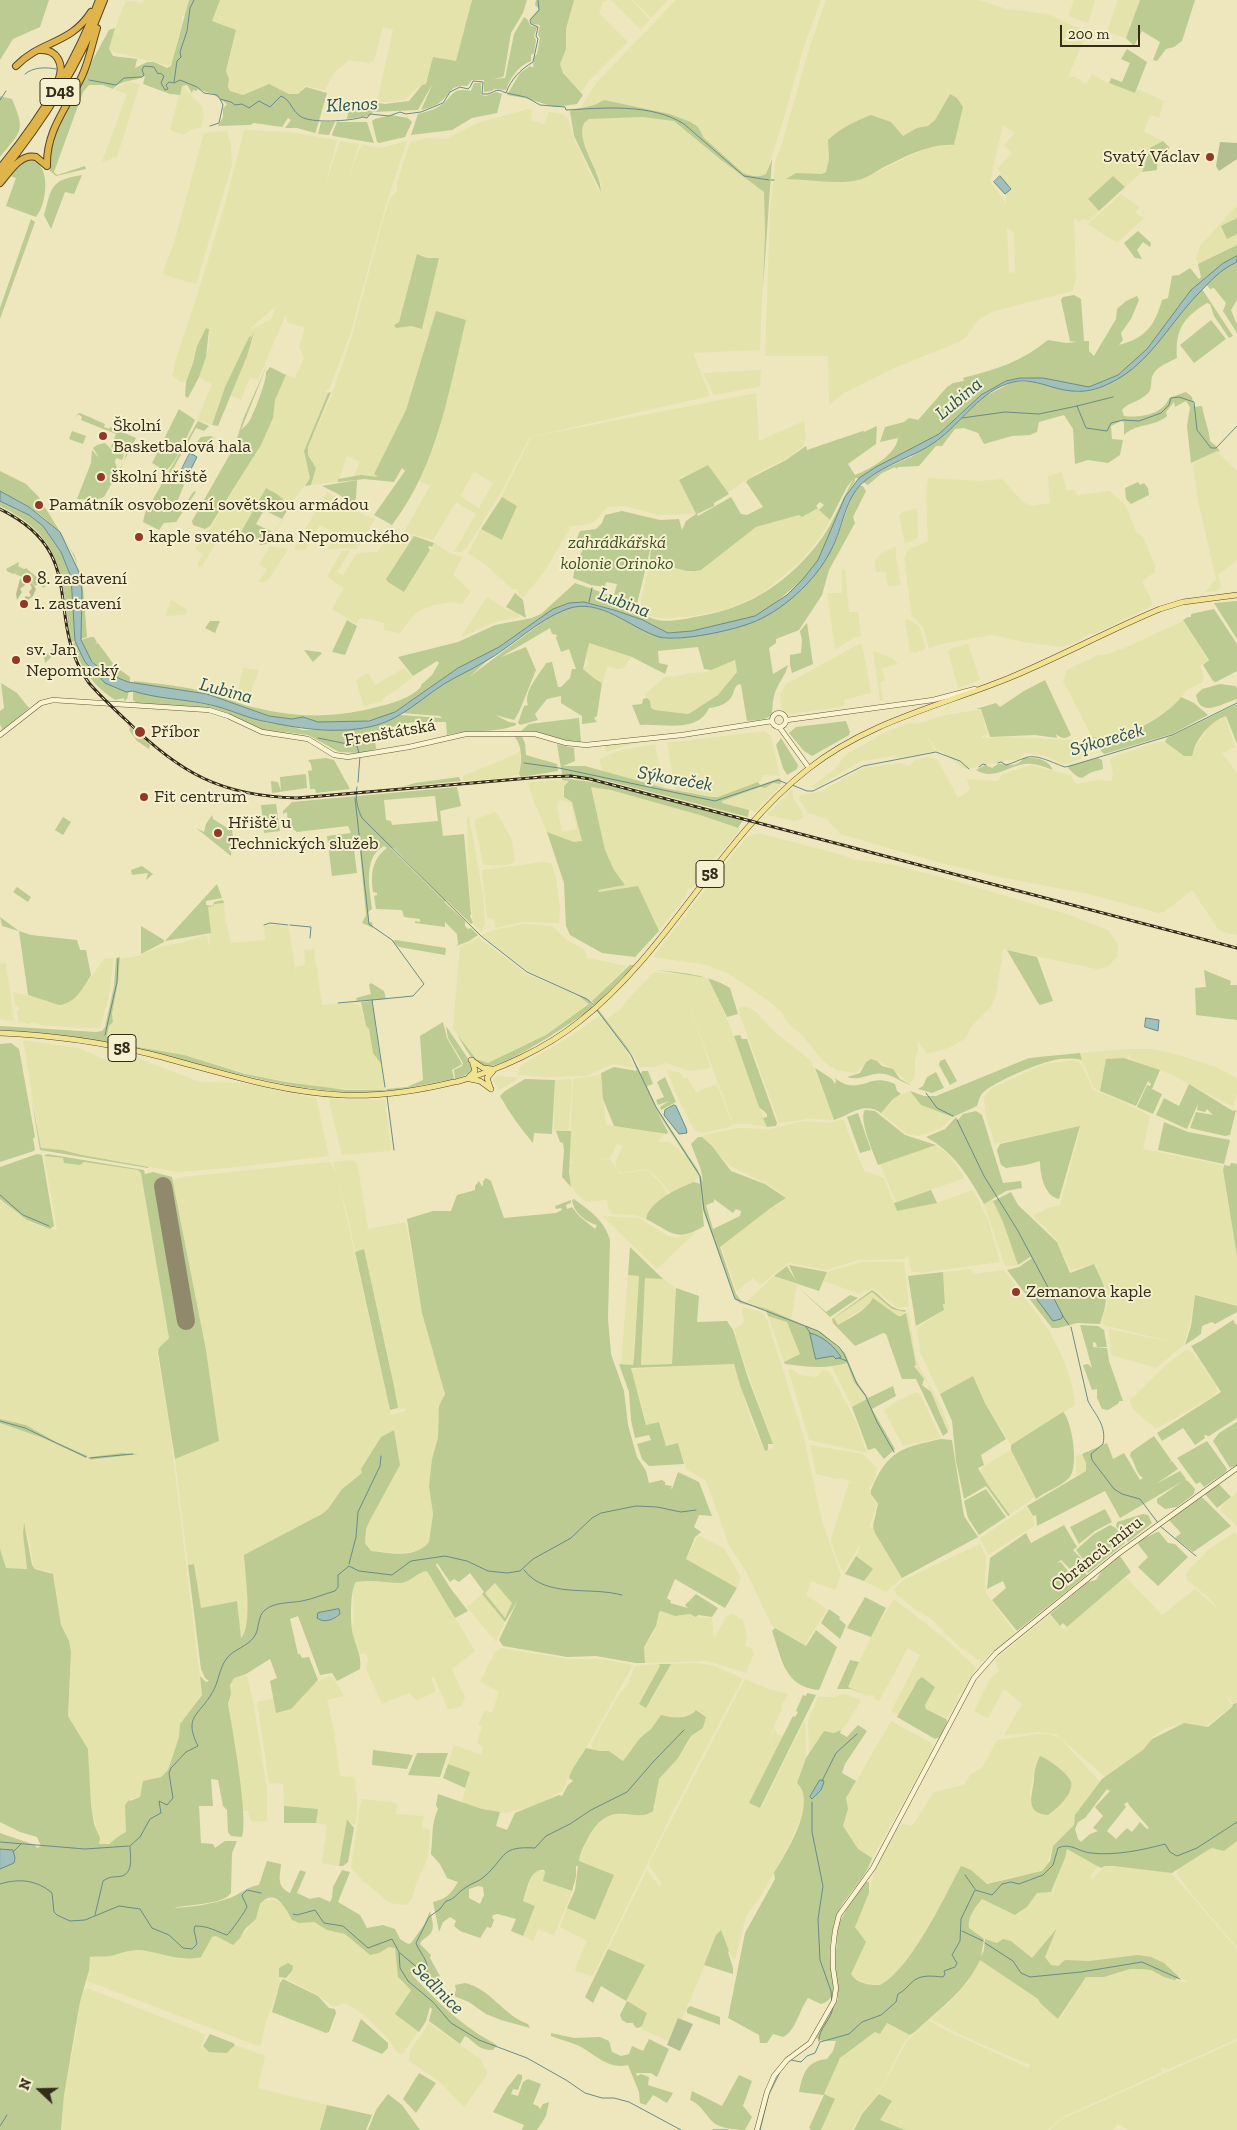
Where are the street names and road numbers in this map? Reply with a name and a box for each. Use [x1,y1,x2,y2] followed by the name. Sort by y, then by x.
[40,78,80,105] road number: D48
[343,714,437,752] street label: Frenštátská
[696,861,724,888] road number: 58
[108,1034,136,1062] road number: 58
[1047,1512,1147,1596] street label: Obránců míru

